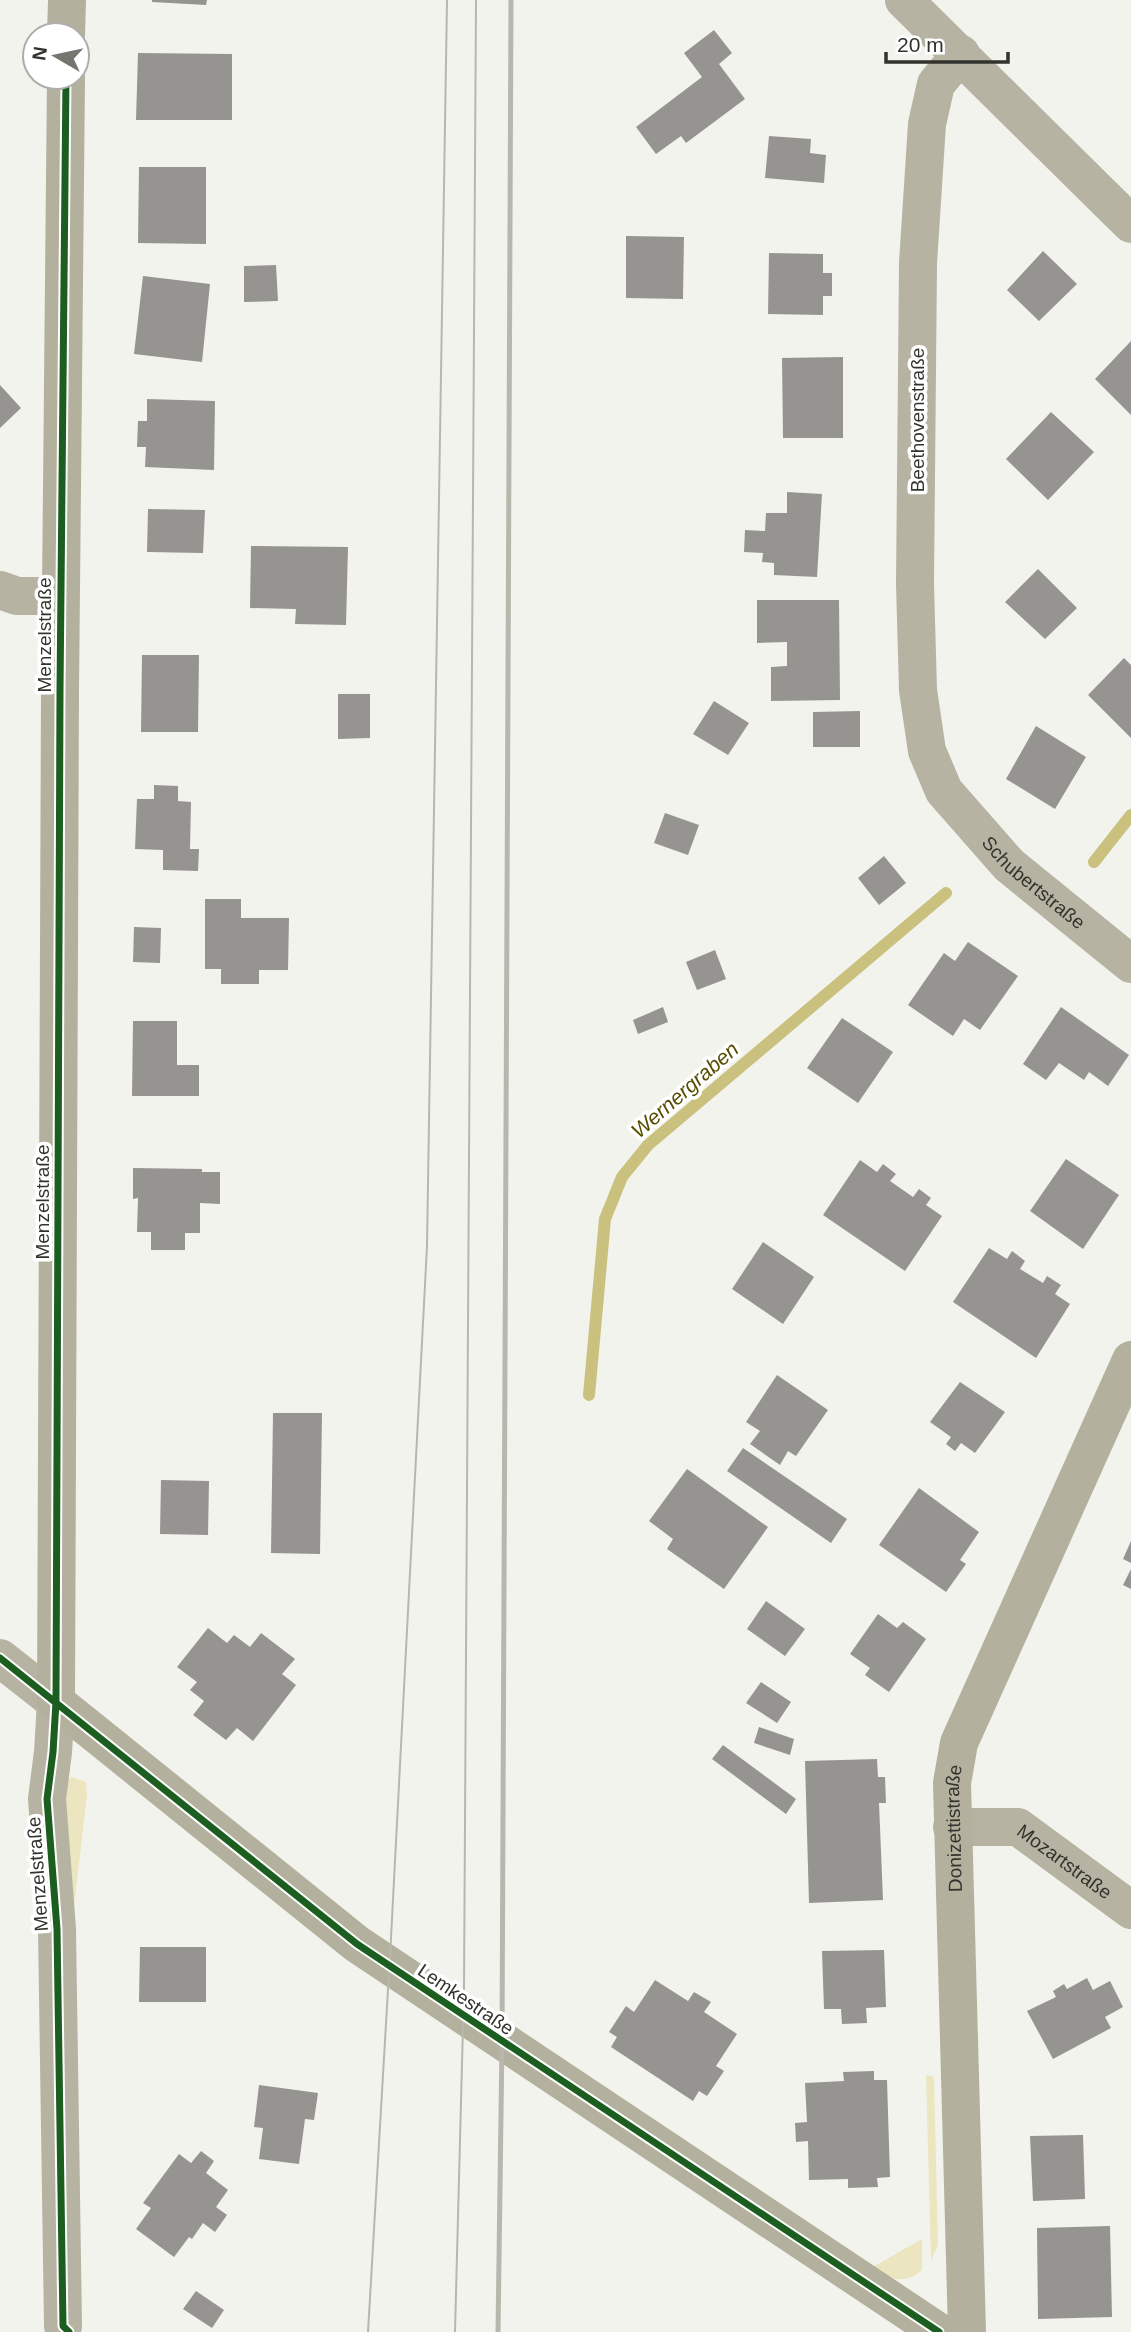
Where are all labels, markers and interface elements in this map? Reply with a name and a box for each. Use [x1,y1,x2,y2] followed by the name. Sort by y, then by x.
[21,21,91,91] north arrow
[886,21,1009,65] scale bar
[897,33,944,56] text: 20 m
[28,45,51,62] text: N
[907,348,928,492] street label: Beethovenstraße
[34,577,55,693] street label: Menzelstraße
[978,832,1089,933] street label: Schubertstraße
[627,1037,743,1142] water label: Wernergraben
[32,1144,53,1260] street label: Menzelstraße
[942,1763,966,1892] street label: Donizettistraße
[23,1816,52,1932] street label: Menzelstraße
[1013,1820,1116,1903] street label: Mozartstraße
[414,1960,518,2039] street label: Lemkestraße

